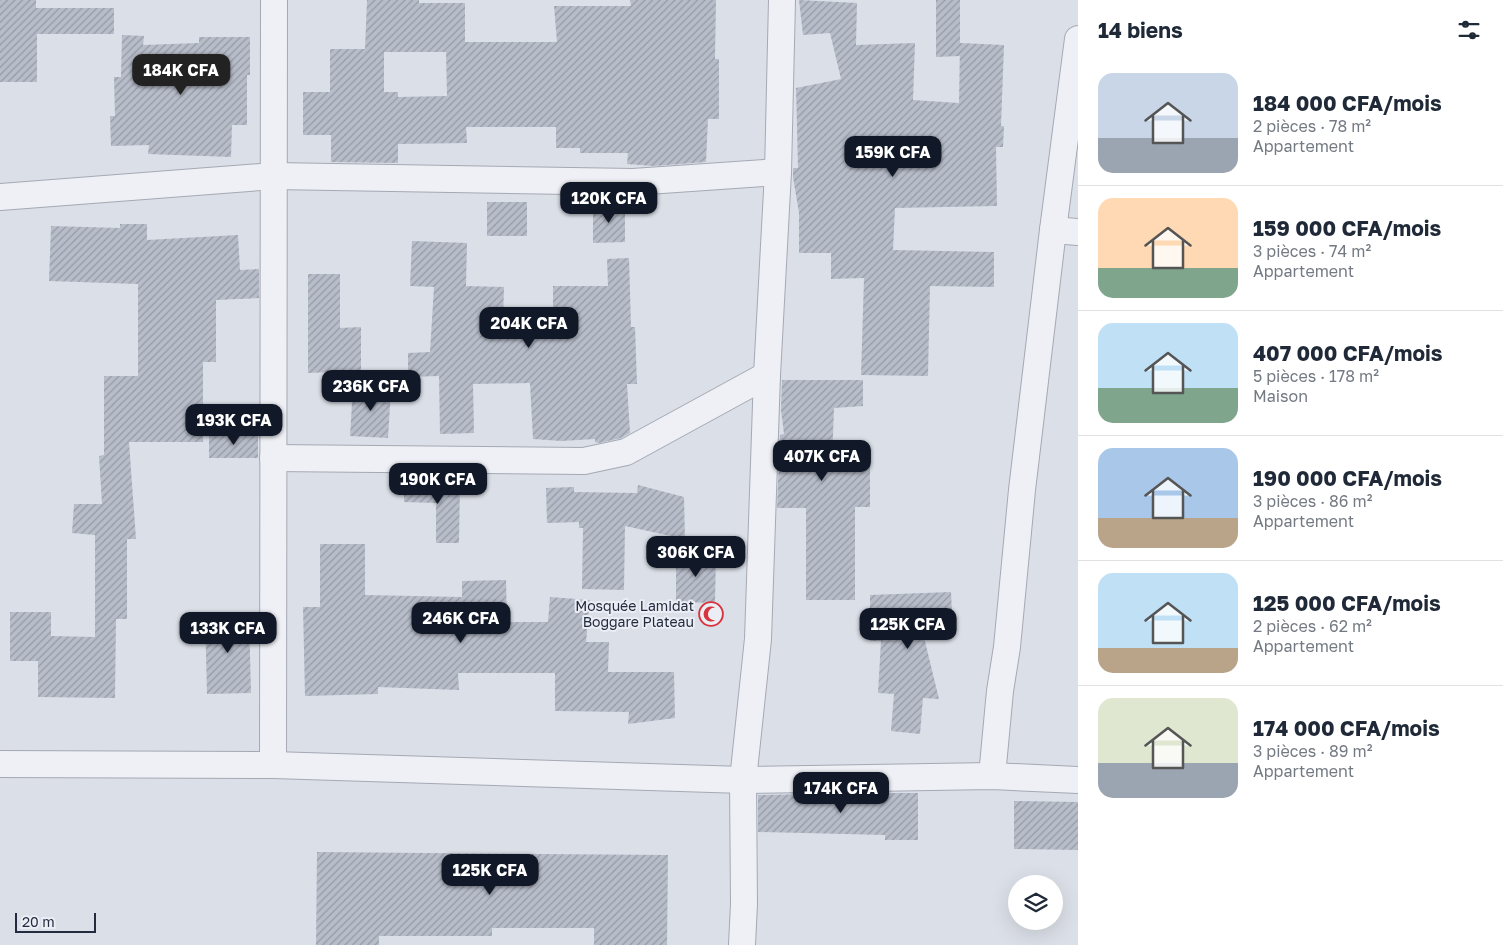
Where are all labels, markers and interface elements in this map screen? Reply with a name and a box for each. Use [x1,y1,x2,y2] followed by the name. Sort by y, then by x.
[1455,16,1483,44] icon: filters
[1098,17,1183,43] text: 14 biens
[129,54,233,96] pin: 184K CFA
[143,60,219,80] text: 184K CFA
[1253,90,1442,116] text: 184 000 CFA/mois
[1138,93,1198,153] icon: home
[1253,116,1371,136] text: 2 pièces · 78 m²
[841,136,945,178] pin: 159K CFA
[1253,136,1354,156] text: Appartement
[855,142,931,162] text: 159K CFA
[557,182,661,224] pin: 120K CFA
[571,188,647,208] text: 120K CFA
[1253,215,1441,241] text: 159 000 CFA/mois
[1138,218,1198,278] icon: home
[1253,241,1371,261] text: 3 pièces · 74 m²
[1253,261,1354,281] text: Appartement
[477,306,581,349] pin: 204K CFA
[490,313,568,333] text: 204K CFA
[1253,340,1443,366] text: 407 000 CFA/mois
[1138,343,1198,403] icon: home
[1253,366,1379,386] text: 5 pièces · 178 m²
[319,370,423,412] pin: 236K CFA
[333,376,409,396] text: 236K CFA
[1253,386,1308,406] text: Maison
[182,404,286,446] pin: 193K CFA
[196,410,272,430] text: 193K CFA
[770,440,874,482] pin: 407K CFA
[784,446,860,466] text: 407K CFA
[386,462,490,505] pin: 190K CFA
[1253,465,1442,491] text: 190 000 CFA/mois
[1138,468,1198,528] icon: home
[400,469,476,489] text: 190K CFA
[1253,491,1372,511] text: 3 pièces · 86 m²
[1253,511,1354,531] text: Appartement
[644,536,748,578] pin: 306K CFA
[657,542,735,562] text: 306K CFA
[1253,590,1441,616] text: 125 000 CFA/mois
[1138,593,1198,653] icon: home
[575,597,694,630] place label: Mosquée Lamidat Boggare Plateau
[698,601,724,627] mosque icon: Mosquée Lamidat Boggare Plateau
[409,602,513,644] pin: 246K CFA
[423,608,499,628] text: 246K CFA
[856,608,960,650] pin: 125K CFA
[176,612,280,654] pin: 133K CFA
[871,614,945,634] text: 125K CFA
[1253,616,1372,636] text: 2 pièces · 62 m²
[191,618,265,638] text: 133K CFA
[1253,636,1354,656] text: Appartement
[1253,715,1440,741] text: 174 000 CFA/mois
[1138,718,1198,778] icon: home
[1253,741,1372,761] text: 3 pièces · 89 m²
[1253,761,1354,781] text: Appartement
[789,772,893,814] pin: 174K CFA
[804,778,878,798] text: 174K CFA
[438,854,542,896] pin: 125K CFA
[453,860,527,880] text: 125K CFA
[1008,875,1063,930] map controls
[1008,875,1063,930] button: layers
[15,910,96,933] scale bar
[22,913,55,930] text: 20 m

